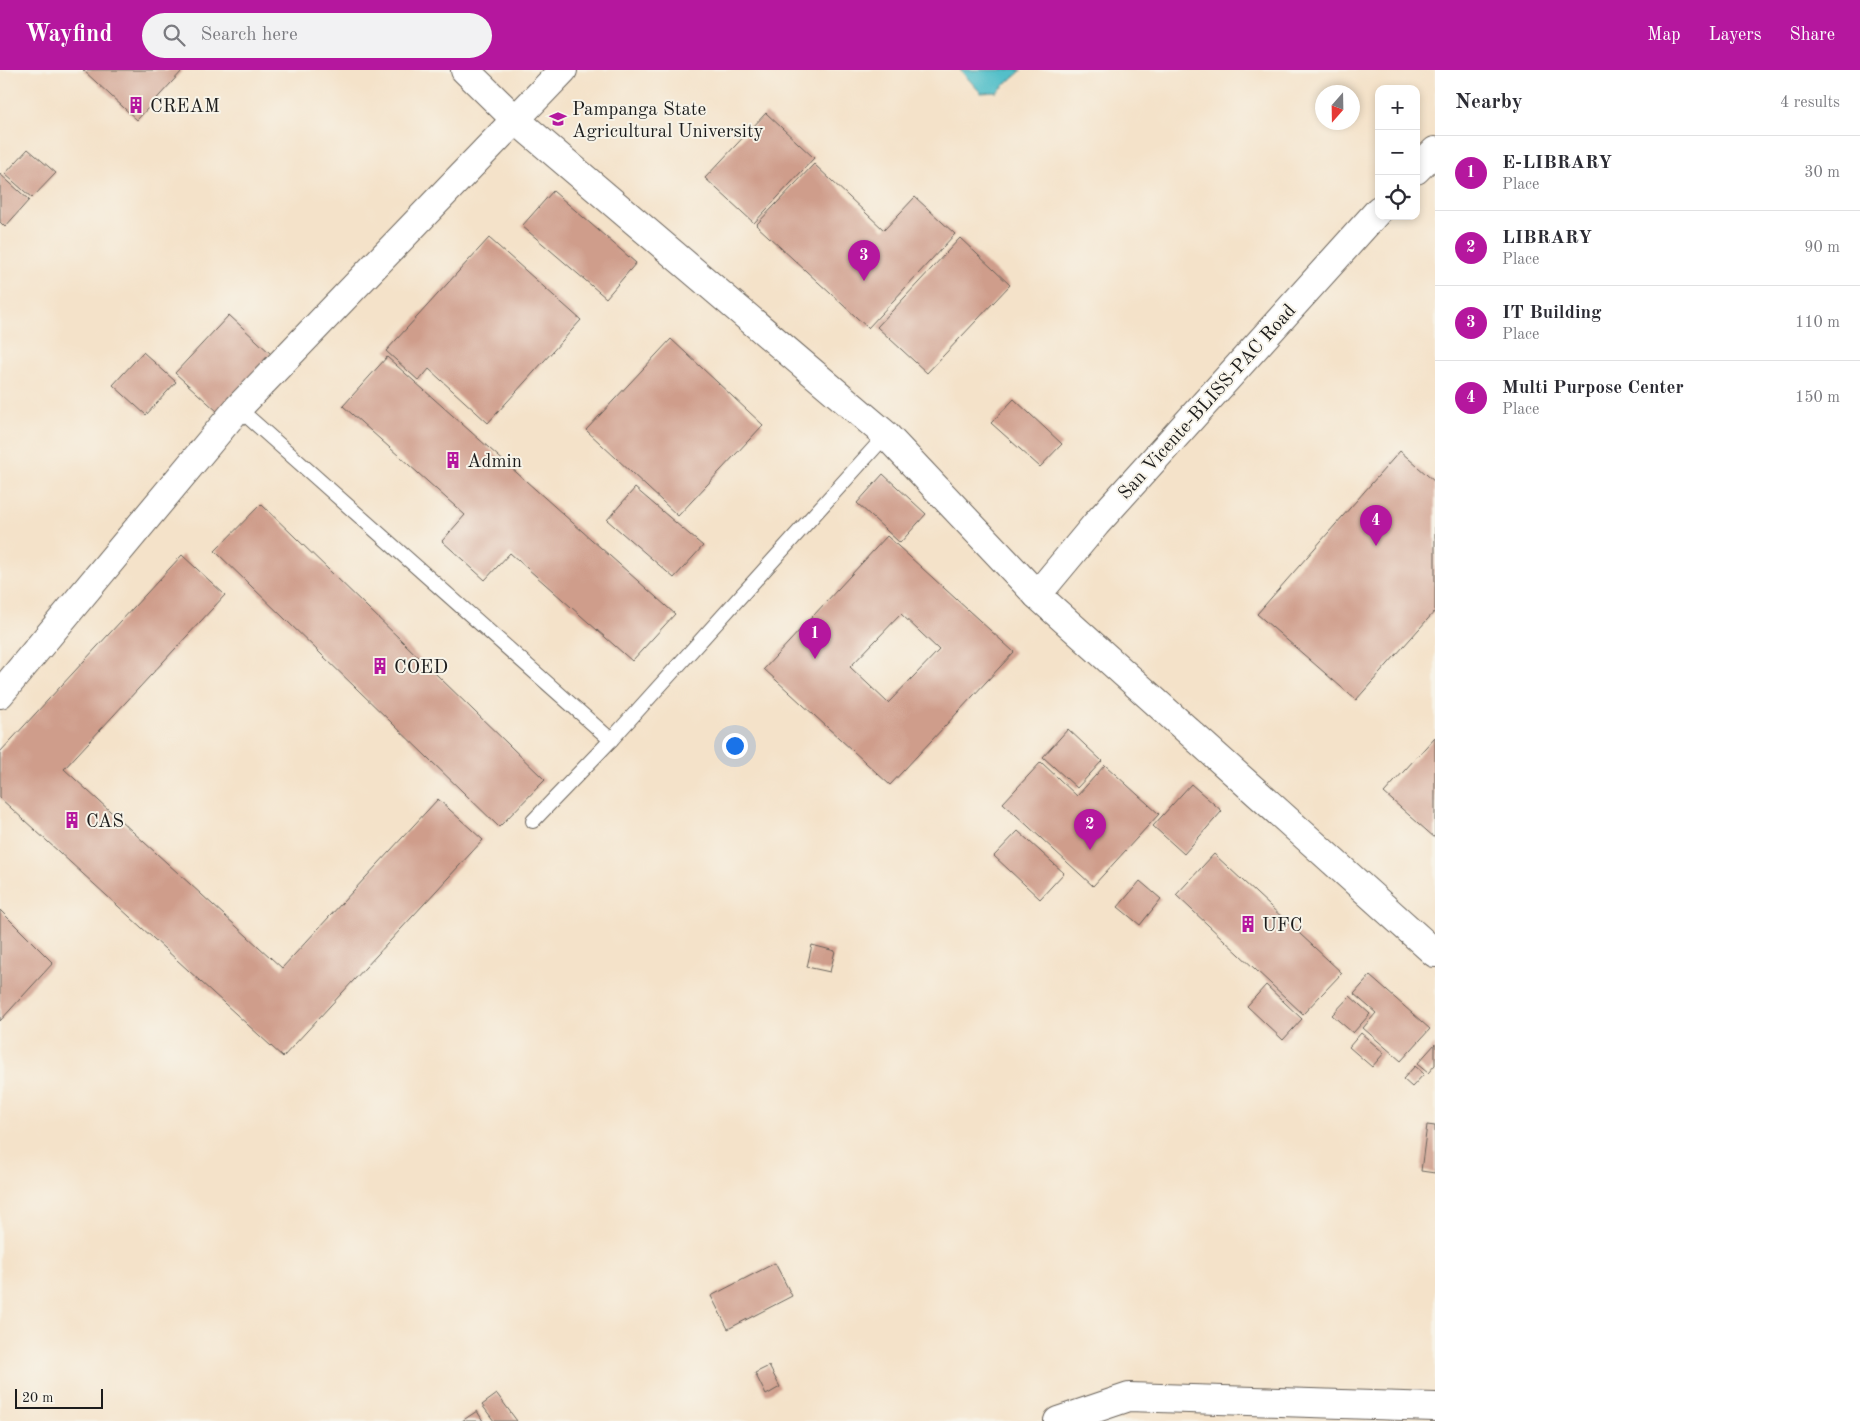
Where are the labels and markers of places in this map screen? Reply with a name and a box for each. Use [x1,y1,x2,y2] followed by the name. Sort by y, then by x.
[126,95,146,115] building icon: CREAM
[150,98,220,117] place label: CREAM
[572,101,764,142] place label: Pampanga State Agricultural University
[548,109,568,129] school or university icon: Pampanga State Agricultural University
[848,240,880,281] pin: 3
[443,450,463,470] building icon: Admin
[467,453,522,472] place label: Admin
[1360,505,1392,546] pin: 4
[799,618,831,659] pin: 1
[370,656,390,676] building icon: COED
[394,659,448,678] place label: COED
[1074,809,1106,850] pin: 2
[62,810,82,830] building icon: CAS
[86,813,124,832] place label: CAS
[1238,914,1258,934] building icon: UFC
[1262,917,1302,936] place label: UFC

